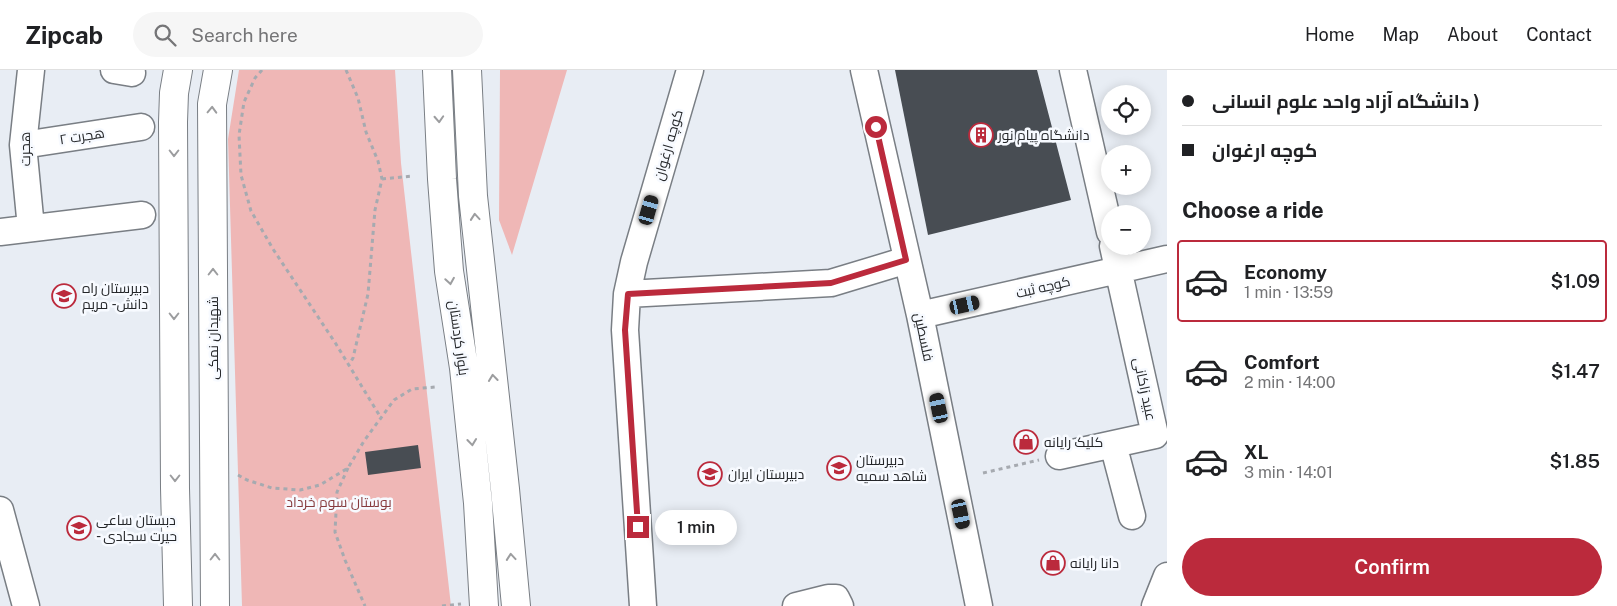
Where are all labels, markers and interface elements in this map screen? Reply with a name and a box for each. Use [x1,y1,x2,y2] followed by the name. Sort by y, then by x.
[133,12,483,57] search box
[25,21,103,49] text: Zipcab
[151,21,179,49] icon: search
[191,24,298,46] text: Search here
[1305,24,1355,45] text: Home
[1383,24,1419,45] text: Map
[1447,24,1498,45] text: About
[1526,24,1592,45] text: Contact
[1101,85,1151,255] map controls
[1101,85,1151,135] button: locate
[1212,90,1480,112] text: دانشگاه آزاد واحد علوم انسانی )
[207,106,217,114] one-way arrow
[650,108,688,183] street label: کوچه ارغوان
[434,115,445,123] one-way arrow
[865,116,887,138] route start
[968,122,994,148] building icon: دانشگاه پیام نور
[58,125,106,147] street label: هجرت ۲
[997,127,1090,145] place label: دانشگاه پیام نور
[17,131,33,167] street label: هجرت
[1212,139,1317,161] text: کوچه ارغوان
[1101,145,1151,195] button: +
[169,150,179,158] one-way arrow
[637,194,660,226] car
[1182,197,1324,223] text: Choose a ride
[1101,205,1151,255] button: −
[470,213,481,221] one-way arrow
[1184,259,1229,304] icon: car
[1244,261,1327,283] text: Economy
[208,268,218,276] one-way arrow
[1550,270,1600,292] text: $1.09
[1014,273,1072,303] street label: کوچه ثبت
[444,277,455,285] one-way arrow
[82,280,149,314] place label: دبیرستان راه دانش - مریم
[51,283,77,309] school or university icon: دبیرستان راه دانش - مریم
[1244,283,1333,302] text: 1 min · 13:59
[948,294,981,316] car
[205,296,221,380] street label: شهیدان نمکی
[446,299,472,377] street label: بلوار کردستان
[911,311,937,363] street label: فلسطین
[169,312,180,320] one-way arrow
[1184,349,1229,394] icon: car
[1244,351,1320,373] text: Comfort
[1131,356,1159,422] street label: عبید زاکانی
[1551,360,1600,382] text: $1.47
[1244,373,1336,392] text: 2 min · 14:00
[488,374,499,382] one-way arrow
[928,392,949,424] car
[1013,429,1039,455] shop icon: کلیک رایانه
[1044,434,1103,450] place label: کلیک رایانه
[466,438,477,446] one-way arrow
[1184,439,1229,484] icon: car
[1244,441,1269,463] text: XL
[1549,450,1600,472] text: $1.85
[856,452,927,484] place label: دبیرستان شاهد سمیه
[826,455,852,481] school or university icon: دبیرستان شاهد سمیه
[697,461,723,487] school or university icon: دبیرستان ایران
[1244,463,1333,482] text: 3 min · 14:01
[728,466,804,482] place label: دبیرستان ایران
[170,475,180,483] one-way arrow
[286,494,392,512] park label: بوستان سوم خرداد
[950,498,971,530] car
[656,510,738,544] callout: 1 min
[96,512,177,544] place label: دبستان ساعی - حیرت سجادی
[66,515,92,541] school or university icon: دبستان ساعی - حیرت سجادی
[627,516,649,538] route end
[677,518,715,537] text: 1 min
[1182,538,1602,596] button: Confirm
[1040,550,1066,576] shop icon: دانا رایانه
[210,553,220,561] one-way arrow
[506,553,517,561] one-way arrow
[1070,555,1119,571] place label: دانا رایانه

